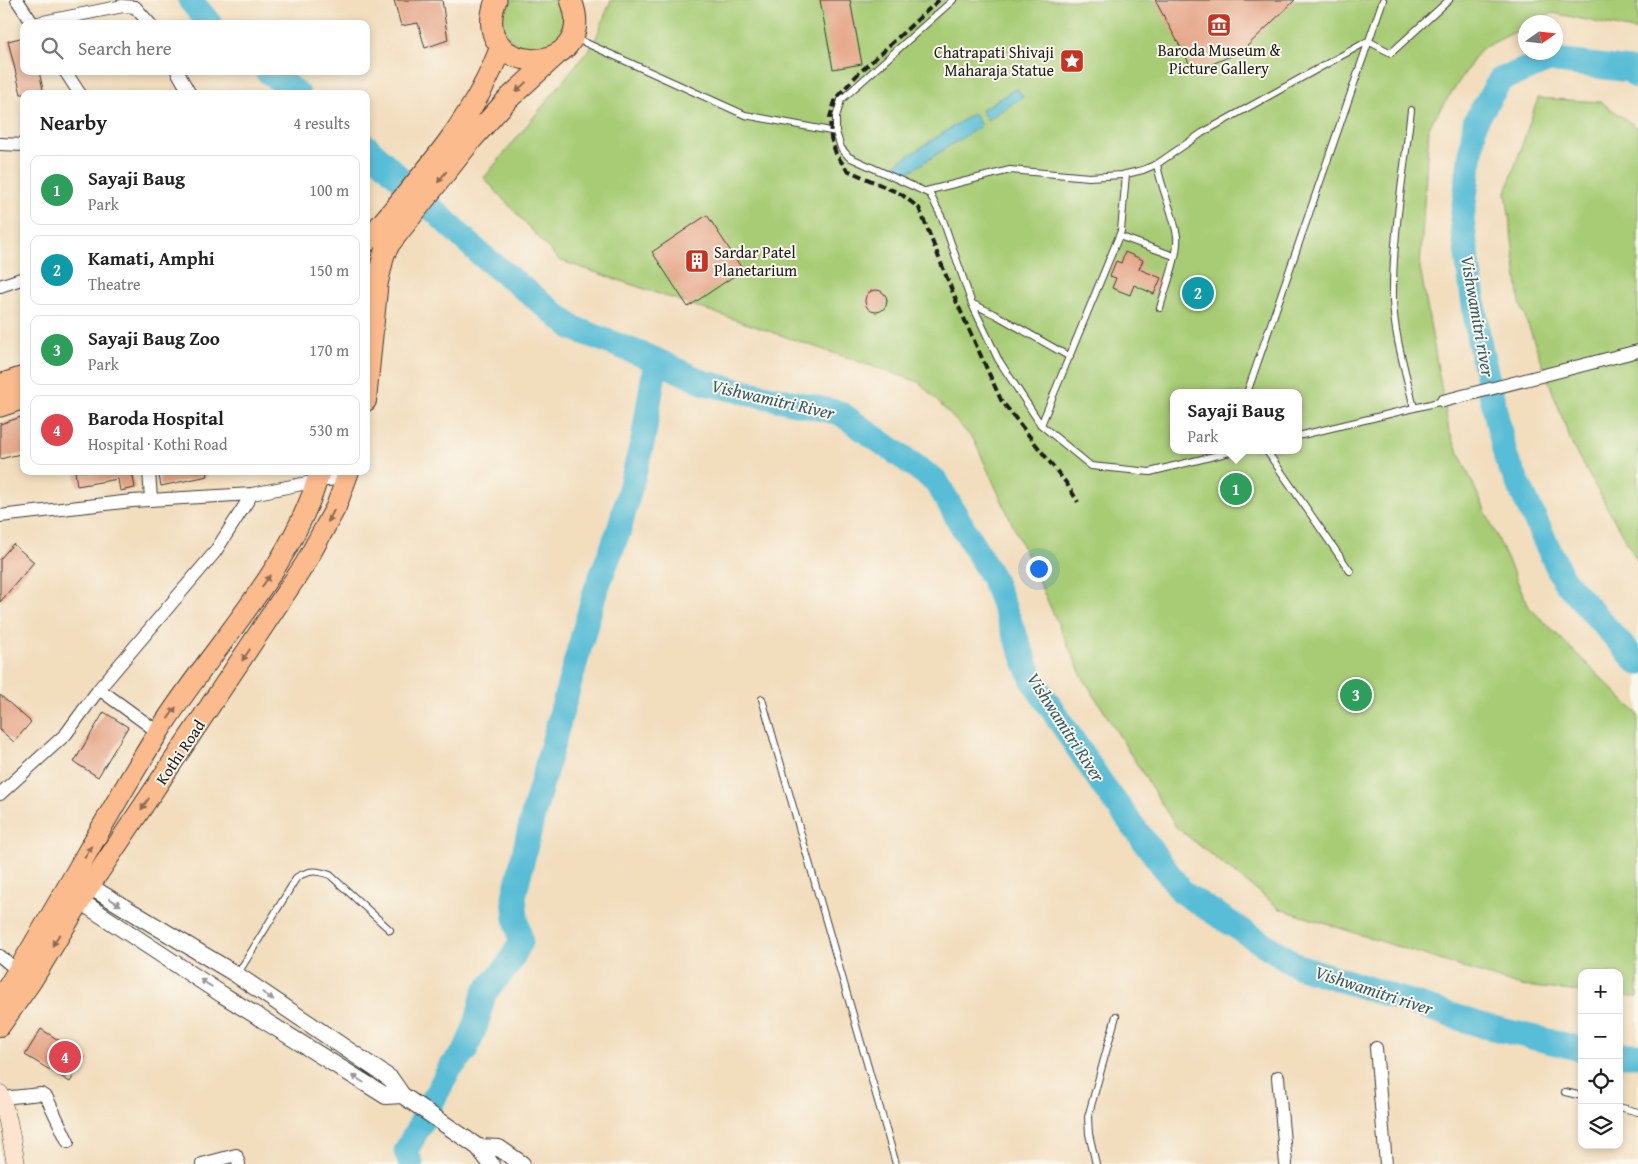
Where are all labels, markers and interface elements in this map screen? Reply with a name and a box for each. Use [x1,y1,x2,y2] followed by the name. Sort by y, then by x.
[1206,12,1232,38] museum icon: Baroda Museum & Picture Gallery
[1518,15,1563,60] north arrow
[20,20,370,75] search box
[38,34,66,62] icon: search
[78,34,172,62] text: Search here
[1158,38,1280,80] place label: Baroda Museum & Picture Gallery
[934,40,1055,82] place label: Chatrapati Shivaji Maharaja Statue
[1059,48,1085,74] place icon: Chatrapati Shivaji Maharaja Statue
[516,81,528,93] one-way arrow
[40,107,107,138] text: Nearby
[293,111,350,135] text: 4 results
[88,164,185,192] text: Sayaji Baug
[437,170,447,184] one-way arrow
[53,178,61,202] text: 1
[309,178,349,202] text: 100 m
[88,192,119,216] text: Park
[714,240,797,282] place label: Sardar Patel Planetarium
[88,244,215,272] text: Kamati, Amphi
[684,248,710,274] building icon: Sardar Patel Planetarium
[1454,253,1502,380] water label: Vishwamitri river
[53,258,61,282] text: 2
[309,258,349,282] text: 150 m
[88,272,141,296] text: Theatre
[1182,274,1214,312] pin: 2
[88,324,220,352] text: Sayaji Baug Zoo
[53,338,61,362] text: 3
[309,338,349,362] text: 170 m
[88,352,119,376] text: Park
[709,372,838,427] water label: Vishwamitri River
[1170,389,1302,454] popup
[1187,396,1285,424] text: Sayaji Baug
[88,404,224,432] text: Baroda Hospital
[53,418,61,442] text: 4
[309,418,349,442] text: 530 m
[1187,424,1218,448] text: Park
[88,432,227,456] text: Hospital · Kothi Road
[1220,470,1252,508] pin: 1
[327,509,335,524] one-way arrow
[1026,556,1052,582] your location
[261,574,271,587] one-way arrow
[241,648,251,661] one-way arrow
[1020,667,1112,788] water label: Vishwamitri River
[1340,676,1372,714] pin: 3
[167,706,177,720] one-way arrow
[149,714,211,789] street label: Kothi Road
[140,797,150,810] one-way arrow
[83,845,92,859] one-way arrow
[108,898,121,907] one-way arrow
[52,933,61,946] one-way arrow
[1312,958,1438,1022] water label: Vishwamitri river
[1578,969,1623,1149] map controls
[1578,969,1623,1014] button: +
[199,978,213,988] one-way arrow
[262,991,275,1001] one-way arrow
[1578,1014,1623,1059] button: −
[49,1038,81,1076] pin: 4
[1578,1059,1623,1104] button: locate
[352,1074,365,1083] one-way arrow
[1578,1104,1623,1149] button: layers

